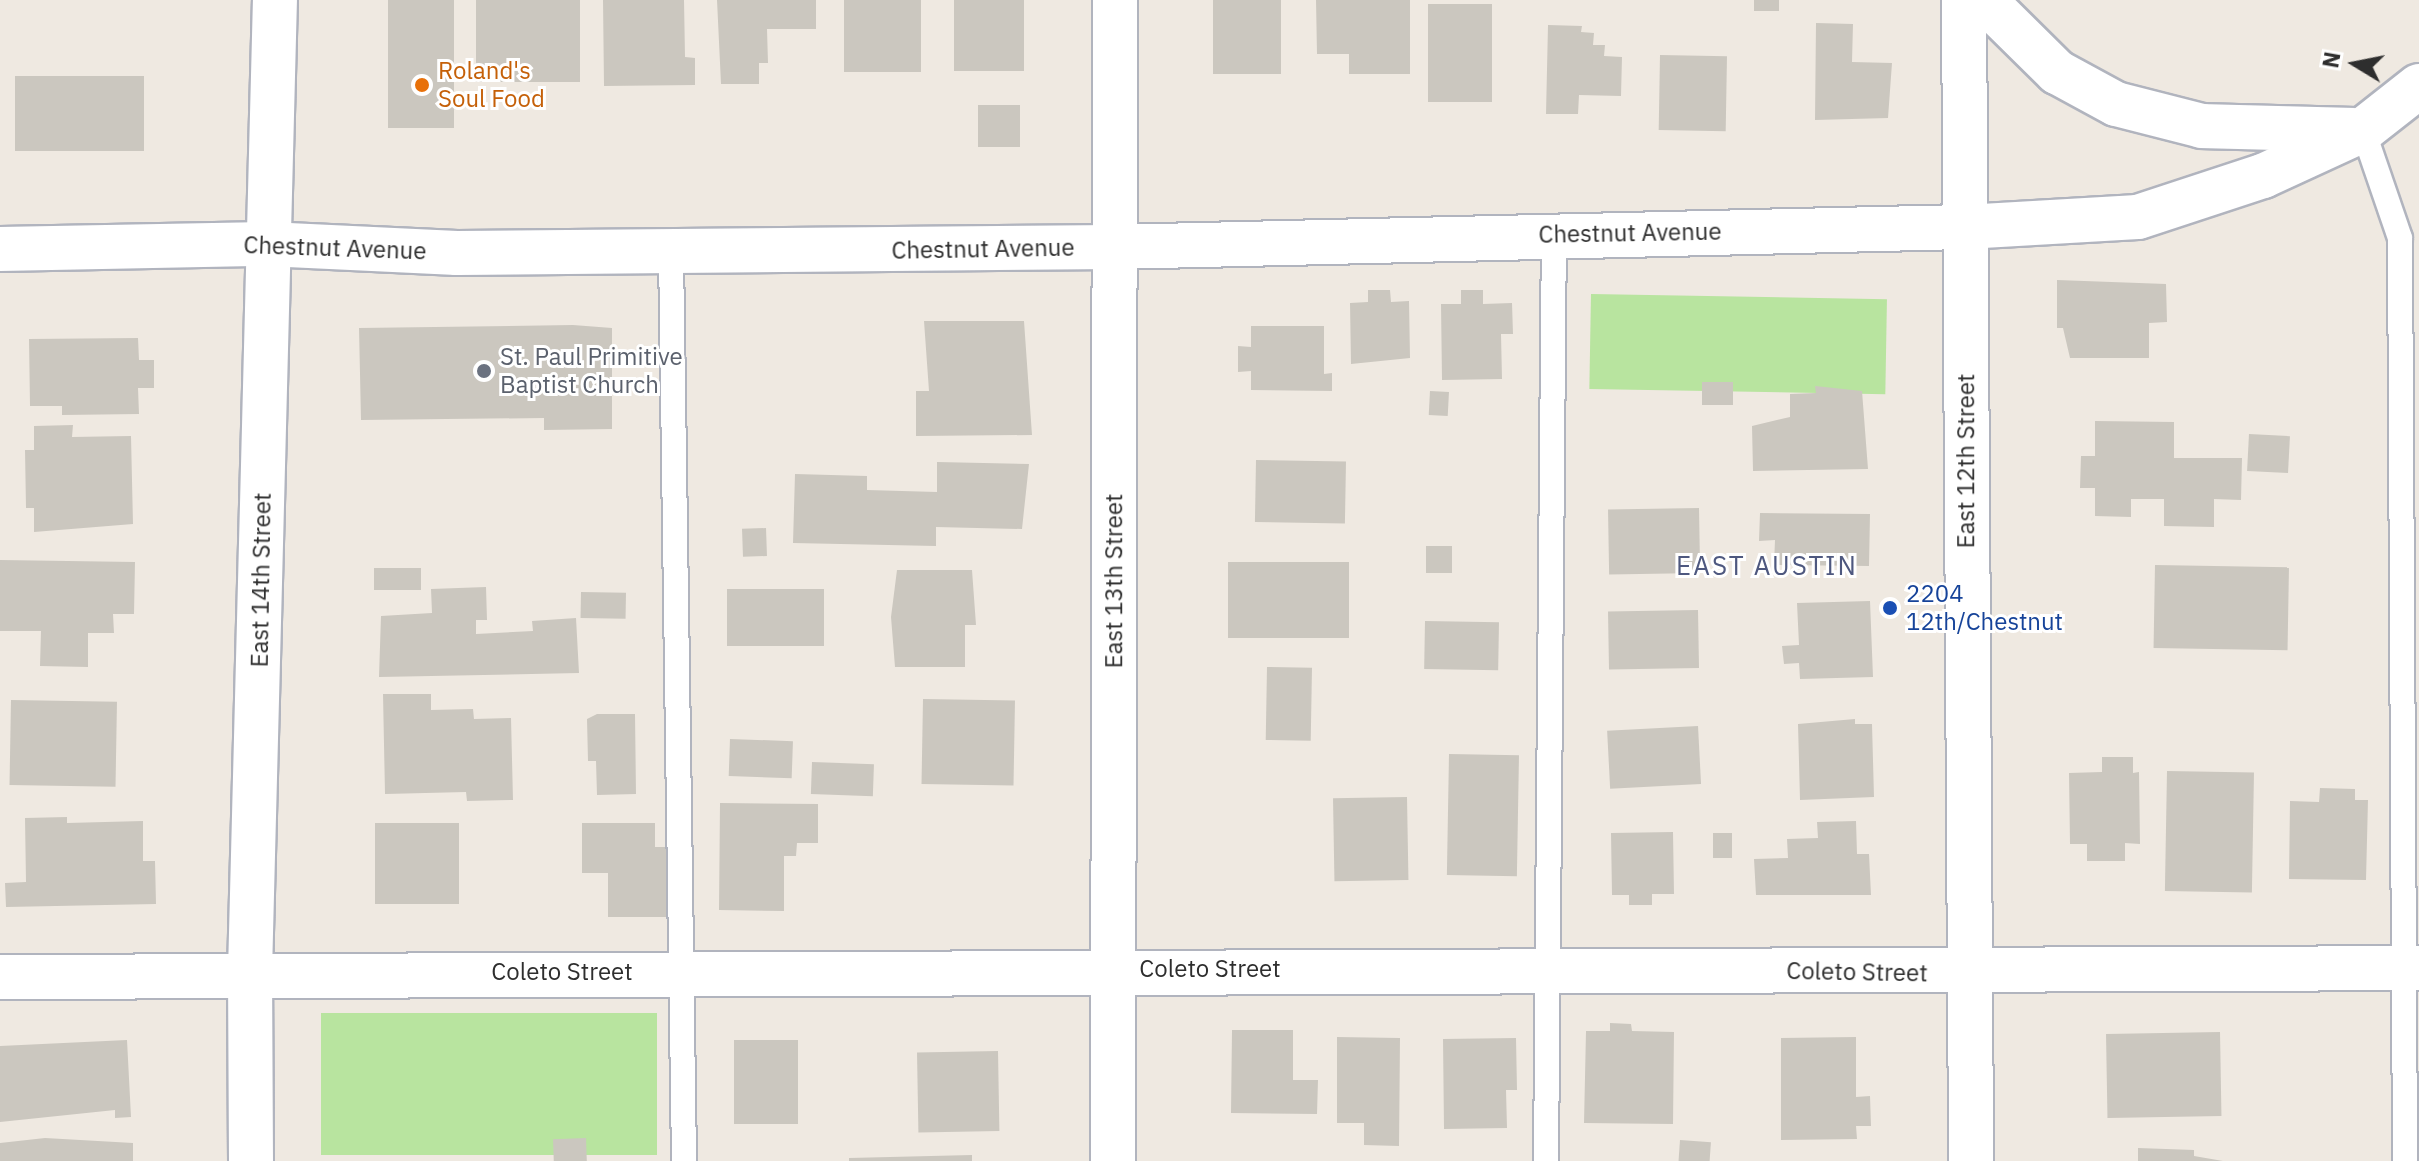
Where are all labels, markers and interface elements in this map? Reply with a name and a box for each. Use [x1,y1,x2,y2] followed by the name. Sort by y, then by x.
[2315,24,2395,104] north arrow
[2315,49,2347,70] text: N
[438,57,545,113] place label: Roland's Soul Food
[413,76,431,94] marker: Roland's Soul Food
[1538,217,1722,249] street label: Chestnut Avenue
[243,230,427,266] street label: Chestnut Avenue
[891,233,1075,265] street label: Chestnut Avenue
[500,343,683,399] place label: St. Paul Primitive Baptist Church
[475,362,493,380] marker: St. Paul Primitive Baptist Church
[1952,374,1980,548] street label: East 12th Street
[245,492,277,668] street label: East 14th Street
[1100,494,1128,668] street label: East 13th Street
[1676,550,1858,582] district label: EAST AUSTIN
[1906,580,2063,636] place label: 2204 12th/Chestnut
[1881,599,1899,617] marker: 2204 12th/Chestnut
[1139,955,1281,983] street label: Coleto Street
[1786,956,1928,988] street label: Coleto Street
[491,958,633,986] street label: Coleto Street

